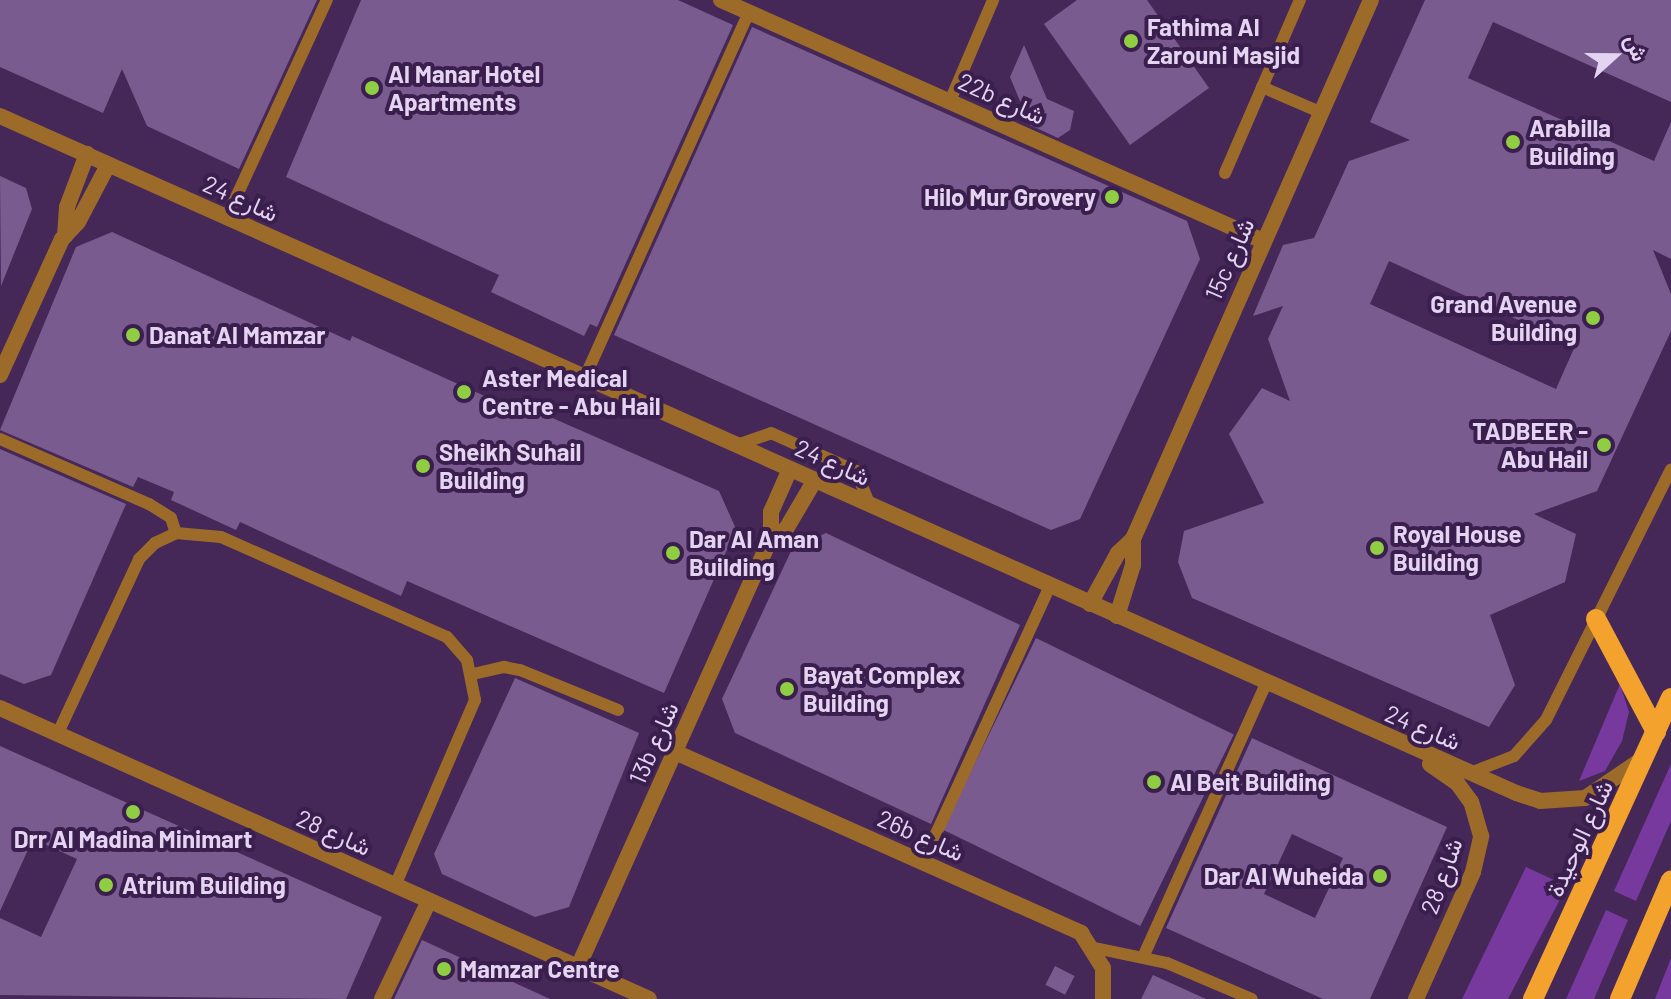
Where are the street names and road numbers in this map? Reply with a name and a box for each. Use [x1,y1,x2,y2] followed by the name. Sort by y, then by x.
[954,66,1050,130] street label: 22b شارع
[199,169,283,227] street label: شارع 24
[1198,214,1260,304] street label: 15c شارع
[791,433,875,491] street label: شارع 24
[622,697,684,789] street label: 13b شارع
[1381,698,1465,756] street label: شارع 24
[1540,775,1618,901] street label: شارع الوحيدة
[292,803,376,861] street label: شارع 28
[873,803,969,867] street label: 26b شارع
[1414,834,1468,918] street label: شارع 28

